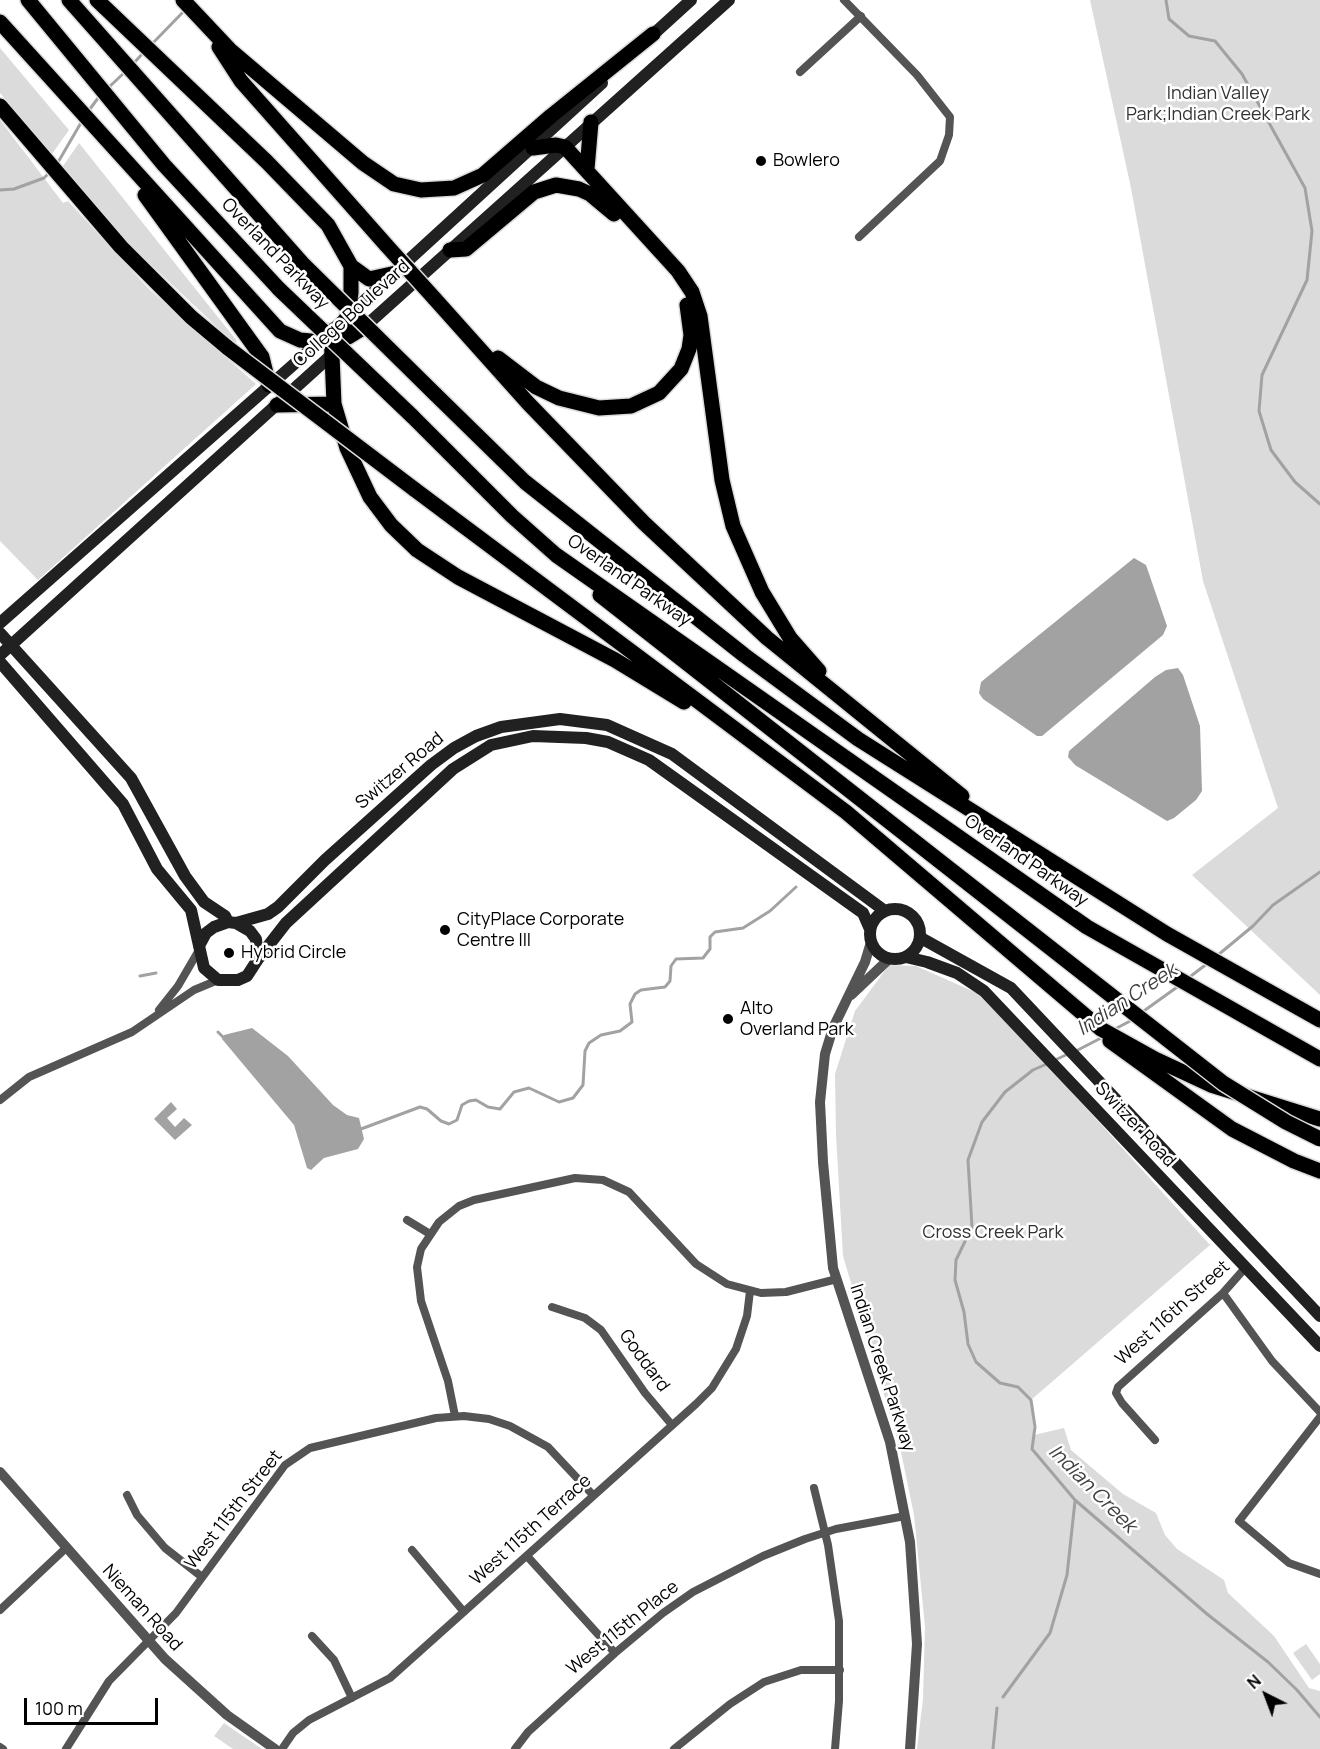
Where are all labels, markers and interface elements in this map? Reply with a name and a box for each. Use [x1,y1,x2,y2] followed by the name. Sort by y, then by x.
[1126,83,1310,125] park label: Indian Valley Park;Indian Creek Park
[773,150,840,172] place label: Bowlero
[754,154,768,168] marker: Bowlero
[217,194,333,314] street label: Overland Parkway
[289,256,415,372] street label: College Boulevard
[563,530,695,632] street label: Overland Parkway
[352,728,448,814] street label: Switzer Road
[960,810,1092,912] street label: Overland Parkway
[457,909,624,952] place label: CityPlace Corporate Centre III
[438,923,452,937] marker: CityPlace Corporate Centre III
[241,942,346,964] place label: Hybrid Circle
[222,946,236,960] marker: Hybrid Circle
[1072,959,1182,1041] water label: Indian Creek
[740,998,854,1040] place label: Alto Overland Park
[721,1012,735,1026] marker: Alto Overland Park
[1090,1078,1180,1172] street label: Switzer Road
[923,1222,1063,1244] park label: Cross Creek Park
[1111,1256,1235,1370] street label: West 116th Street
[845,1282,919,1454] street label: Indian Creek Parkway
[614,1326,674,1396] street label: Goddard
[1043,1440,1141,1538] water label: Indian Creek
[181,1446,287,1574] street label: West 115th Street
[466,1470,596,1590] street label: West 115th Terrace
[98,1560,186,1656] street label: Nieman Road
[563,1576,683,1680] street label: West 115th Place
[1236,1665,1296,1725] north arrow
[1242,1670,1266,1694] text: N
[27,1686,160,1724] scale bar
[35,1696,83,1720] text: 100 m

